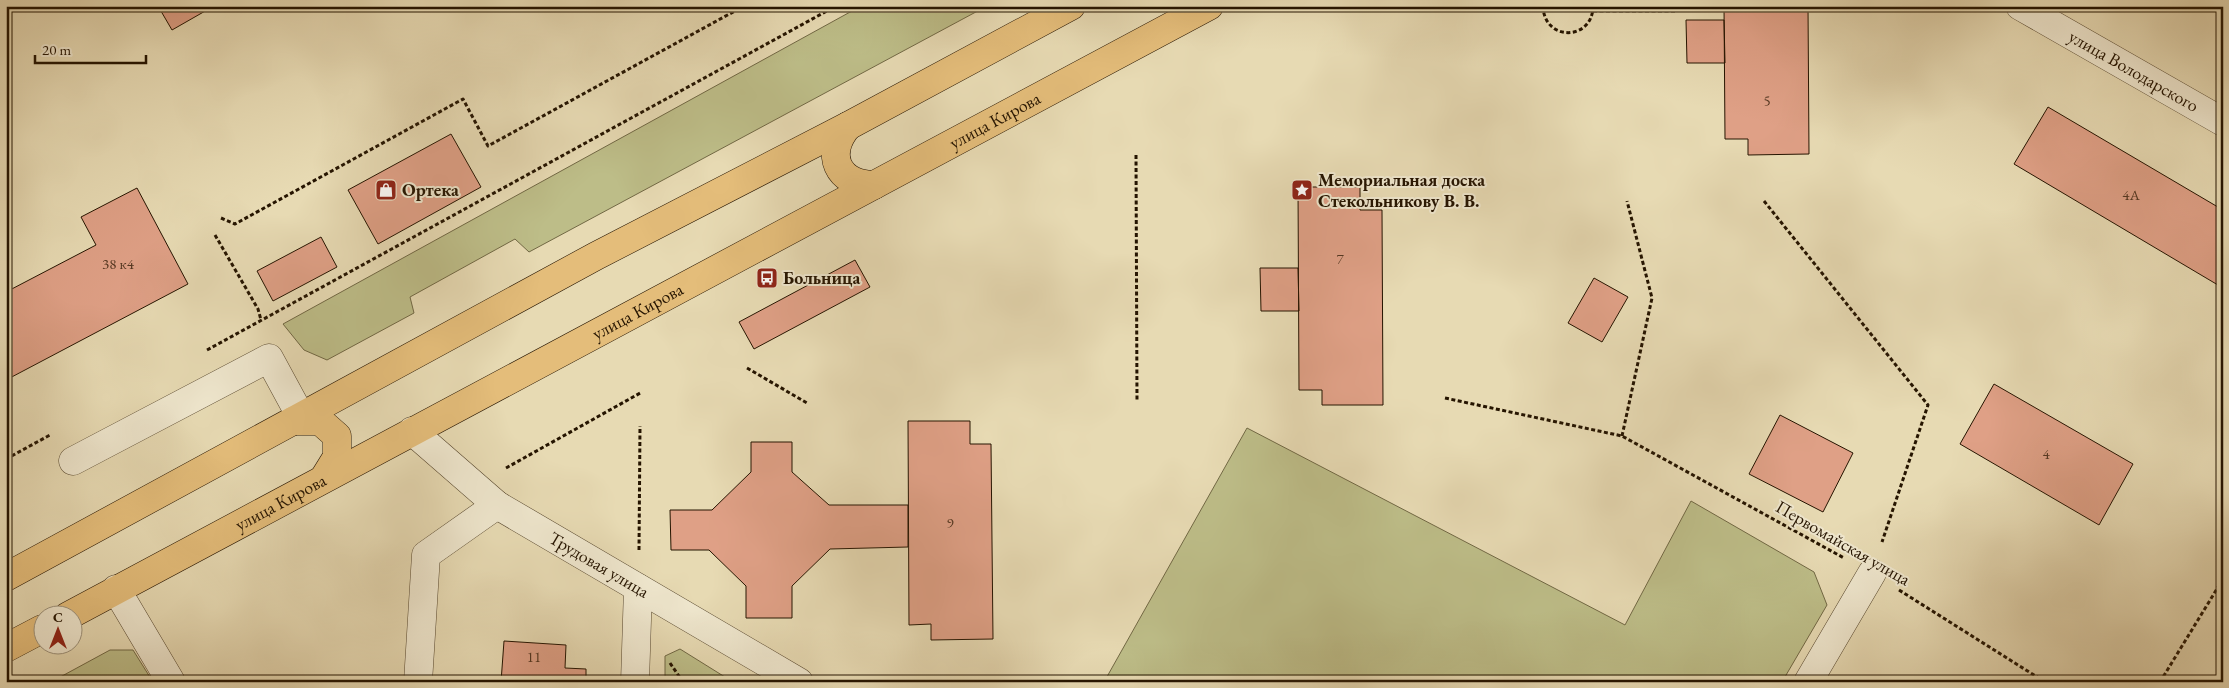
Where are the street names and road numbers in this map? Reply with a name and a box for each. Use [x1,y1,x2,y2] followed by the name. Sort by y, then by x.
[2065,24,2203,117] street label: улица Володарского
[945,86,1045,154] street label: улица Кирова
[588,277,688,345] street label: улица Кирова
[231,468,331,536] street label: улица Кирова
[1772,495,1915,591] street label: Первомайская улица
[545,526,654,603] street label: Трудовая улица

